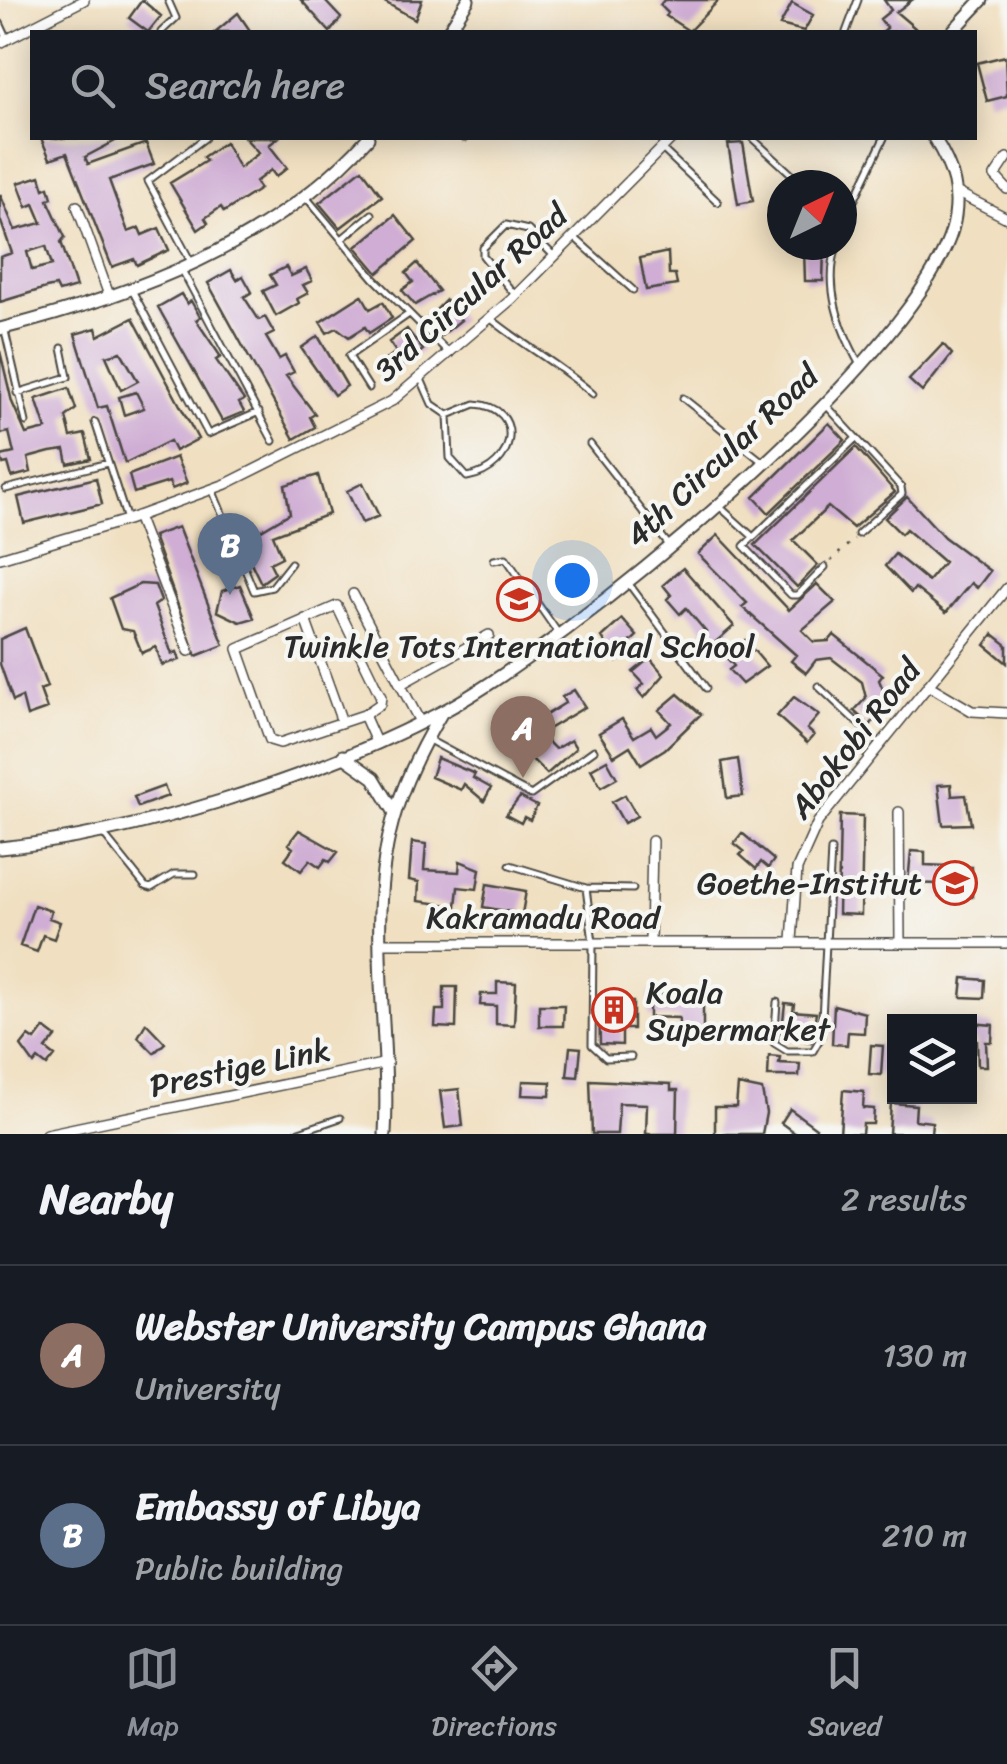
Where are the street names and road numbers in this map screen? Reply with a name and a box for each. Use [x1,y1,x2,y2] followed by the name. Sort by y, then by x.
[360,188,583,397] street label: 3rd Circular Road
[611,349,834,562] street label: 4th Circular Road
[773,645,938,833] street label: Abokobi Road
[426,889,662,946] street label: Kakramadu Road
[144,1021,336,1115] street label: Prestige Link

